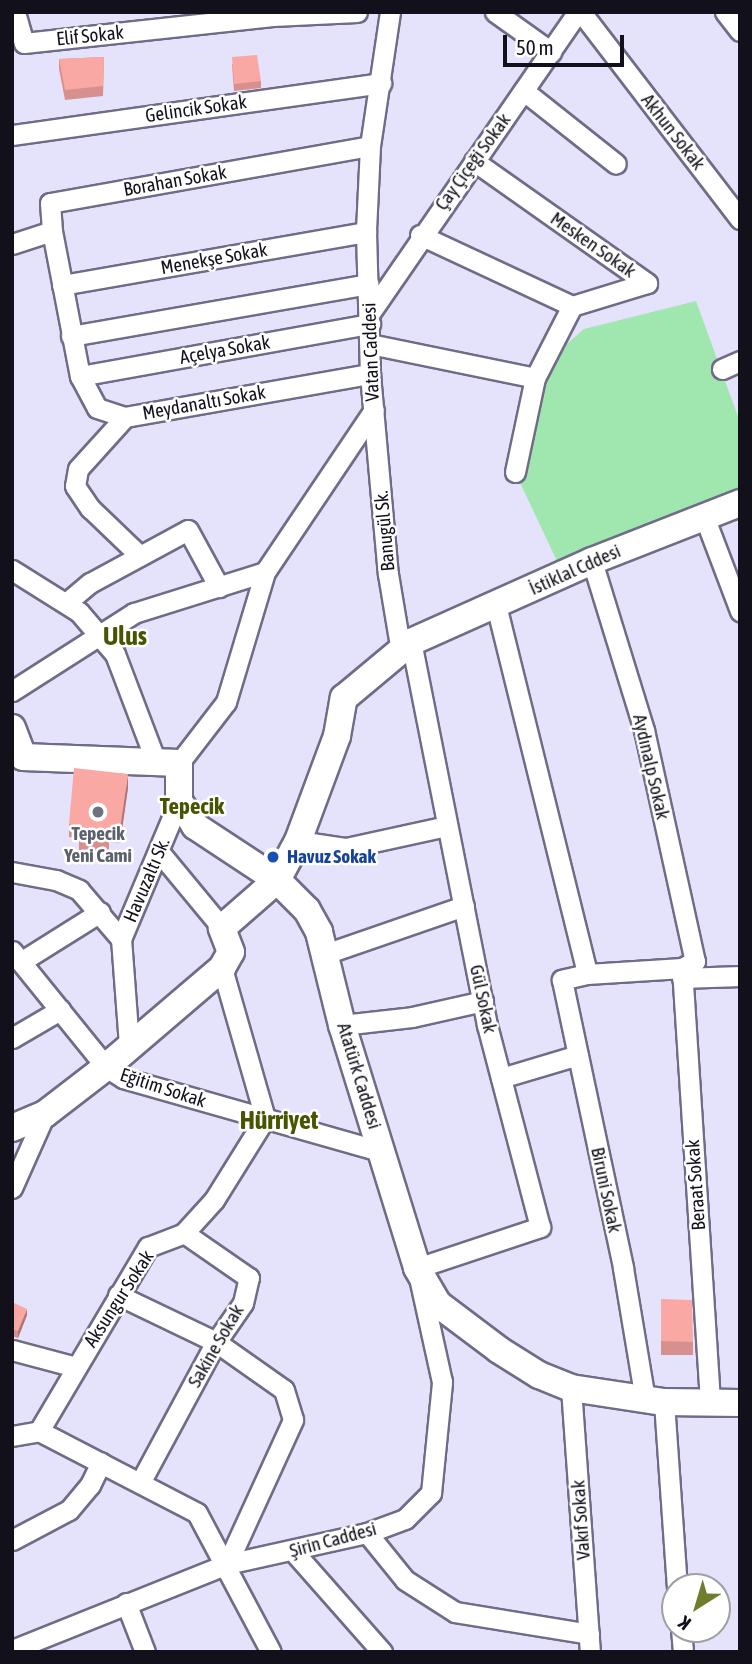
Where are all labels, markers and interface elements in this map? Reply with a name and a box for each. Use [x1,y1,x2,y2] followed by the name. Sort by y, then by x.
[55,21,125,51] street label: Elif Sokak
[507,21,628,65] scale bar
[516,35,554,59] text: 50 m
[636,89,710,175] street label: Akhun Sokak
[144,91,248,127] street label: Gelincik Sokak
[430,109,516,215] street label: Çay Çiçeği Sokak
[122,161,228,201] street label: Borahan Sokak
[546,207,640,283] street label: Mesken Sokak
[159,238,269,280] street label: Menekşe Sokak
[358,302,384,402] street label: Vatan Caddesi
[178,331,272,369] street label: Açelya Sokak
[141,381,267,425] street label: Meydanaltı Sokak
[370,490,400,572] street label: Banugül Sk.
[526,540,624,600] street label: İstiklal Cddesi
[103,621,147,653] district label: Ulus
[628,712,674,822] street label: Aydınalp Sokak
[160,792,224,820] district label: Tepecik
[90,804,106,820] marker: Tepecik Yeni Cami
[64,823,132,867] place label: Tepecik Yeni Cami
[119,834,175,926] street label: Havuzaltı Sk.
[287,846,376,868] place label: Havuz Sokak
[265,849,281,865] marker: Havuz Sokak
[465,963,501,1035] street label: Gül Sokak
[332,1020,386,1132] street label: Atatürk Caddesi
[117,1063,209,1113] street label: Eğitim Sokak
[240,1105,318,1137] district label: Hürriyet
[681,1139,711,1231] street label: Beraat Sokak
[586,1145,626,1235] street label: Biruni Sokak
[79,1246,159,1352] street label: Aksungur Sokak
[183,1301,249,1391] street label: Sakine Sokak
[567,1479,595,1561] street label: Vakıf Sokak
[287,1517,379,1563] street label: Şirin Caddesi
[661,1573,731,1643] north arrow
[674,1612,695,1635] text: K

